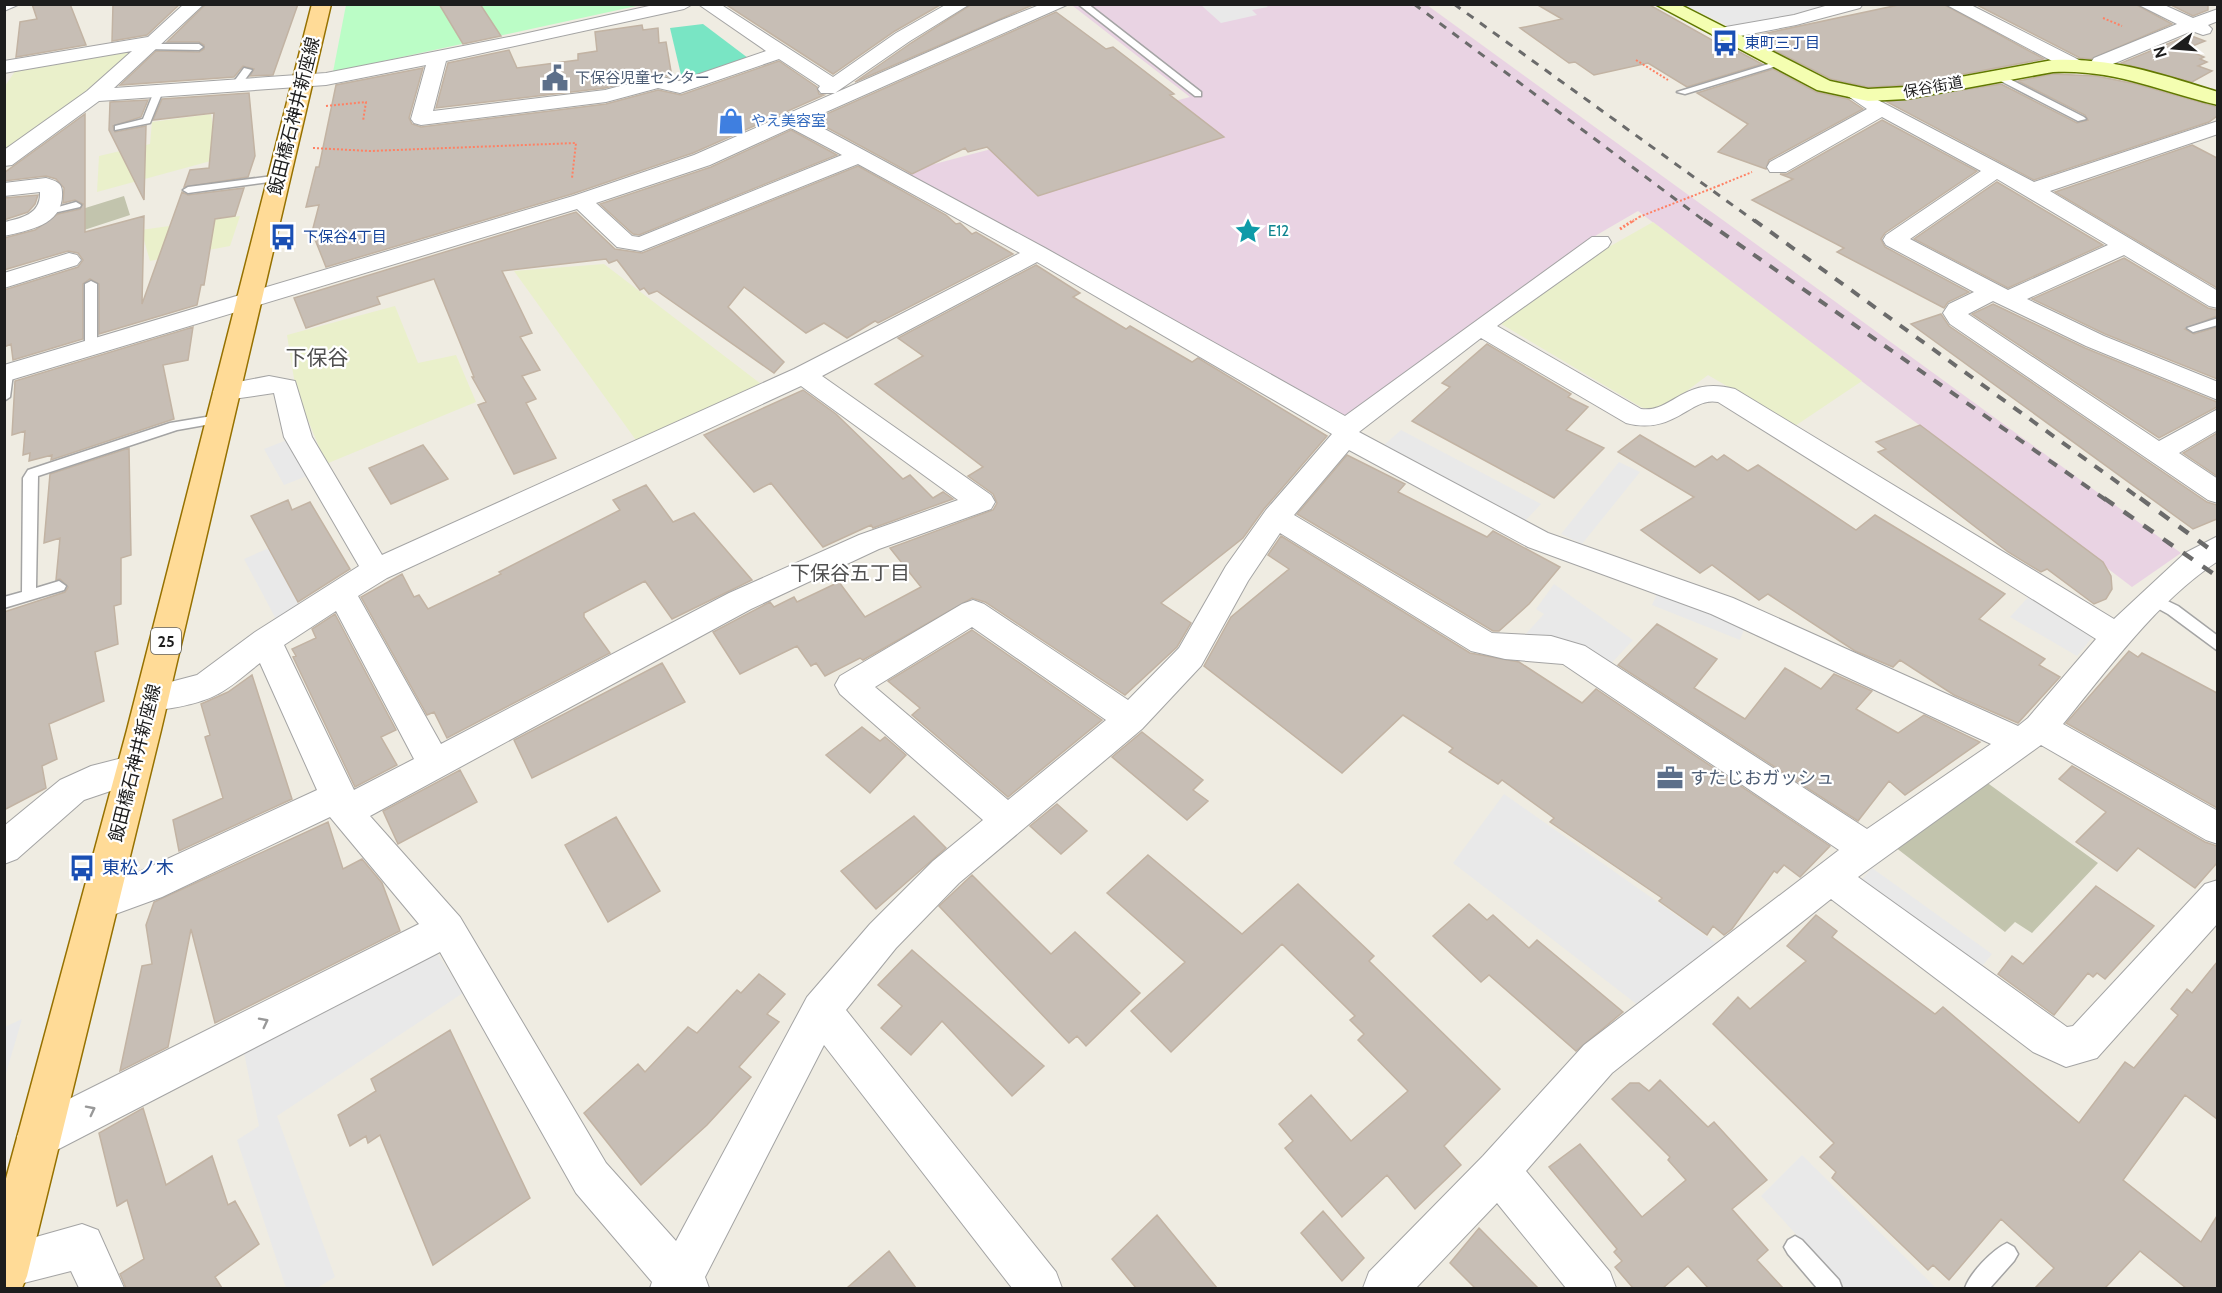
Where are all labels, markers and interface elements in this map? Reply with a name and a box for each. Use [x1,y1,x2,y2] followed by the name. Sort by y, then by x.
[2144,18,2204,78] north arrow
[1710,28,1740,58] bus stop icon: 東町三丁目
[1745,34,1820,52] place label: 東町三丁目
[264,35,324,197] street label: 飯田橋石神井新座線
[2149,44,2171,60] text: N
[540,63,570,93] public building icon: 下保谷児童センター
[575,69,710,87] place label: 下保谷児童センター
[1902,73,1964,101] street label: 保谷街道
[716,106,746,136] shop icon: やえ美容室
[751,112,826,130] place label: やえ美容室
[1233,216,1263,246] place icon: E12
[268,222,298,252] bus stop icon: 下保谷4丁目
[1268,222,1289,240] place label: E12
[303,228,387,246] place label: 下保谷4丁目
[286,345,349,370] district label: 下保谷
[790,561,910,585] district label: 下保谷五丁目
[151,628,181,654] road number: 25
[105,682,165,844] street label: 飯田橋石神井新座線
[1655,763,1685,793] office icon: すたじおガッシュ
[1690,767,1834,789] place label: すたじおガッシュ
[67,853,97,883] bus stop icon: 東松ノ木
[102,857,174,879] place label: 東松ノ木
[258,1018,269,1029] one-way arrow
[84,1106,95,1118] one-way arrow

